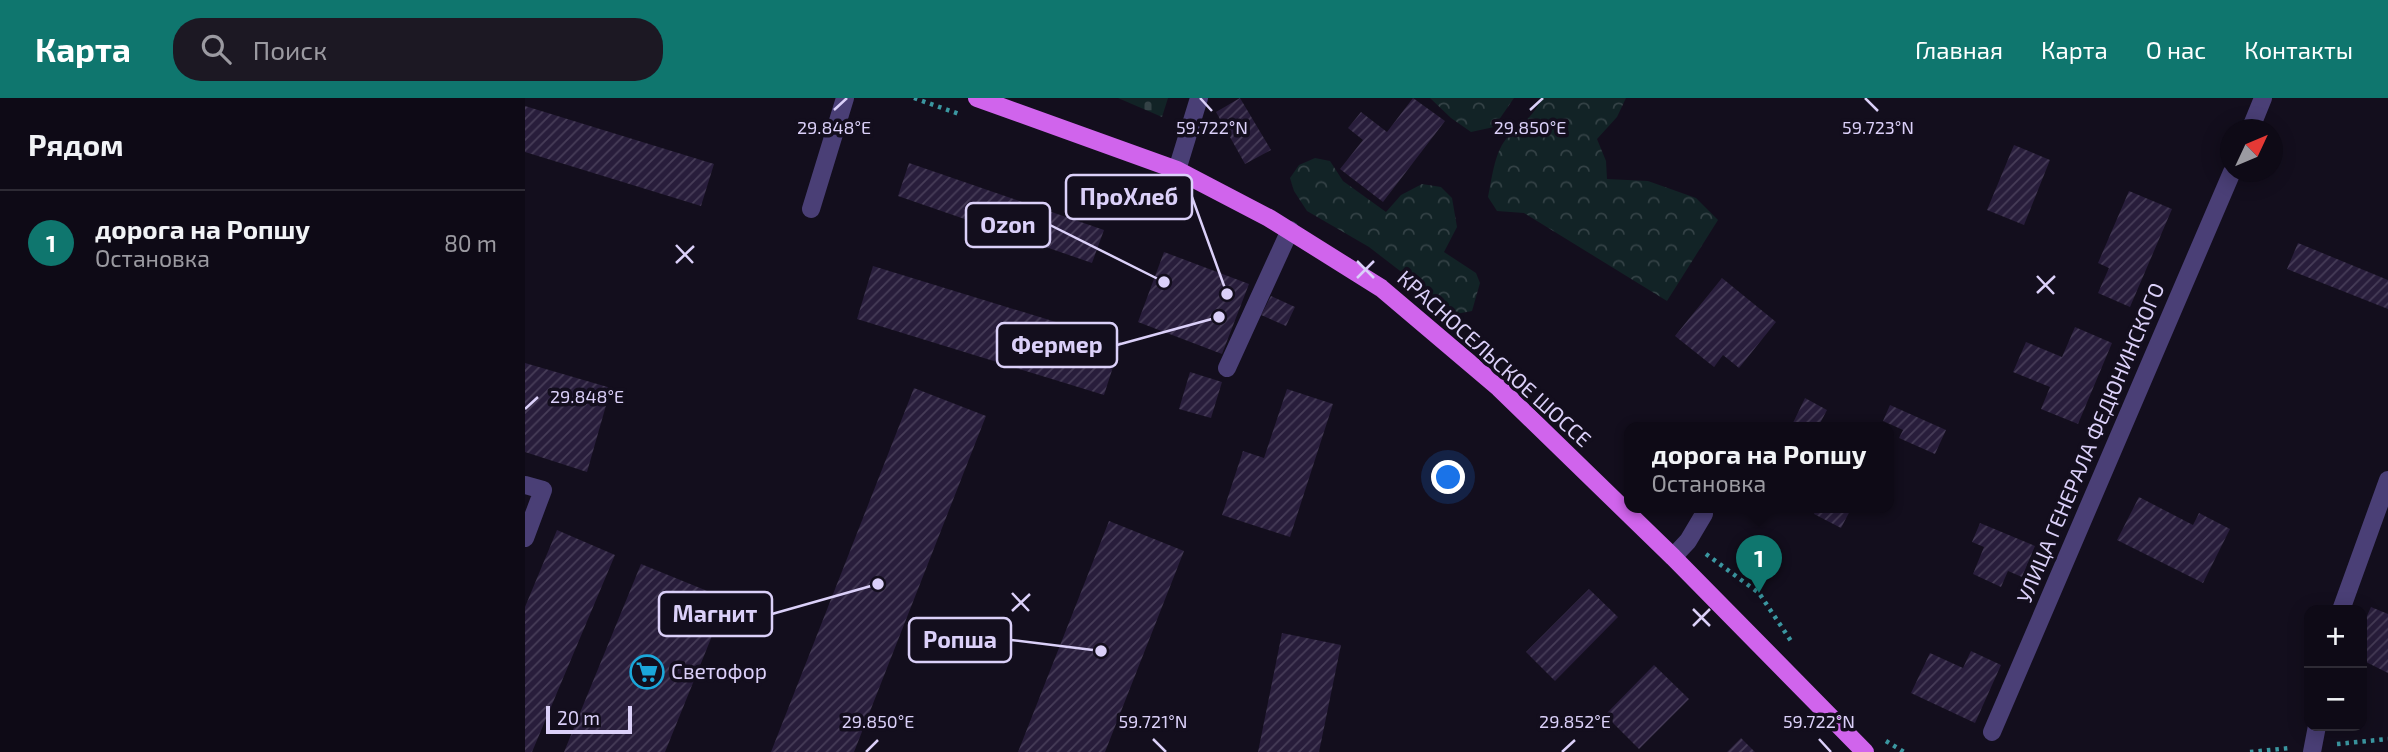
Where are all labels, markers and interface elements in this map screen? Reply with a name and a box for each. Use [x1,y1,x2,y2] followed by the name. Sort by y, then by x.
[173,18,663,81] search box
[35,29,131,69] text: Карта
[197,30,235,68] icon: search
[253,34,327,65] text: Поиск
[1915,35,2003,64] text: Главная
[2041,35,2108,64] text: Карта
[2146,35,2206,64] text: О нас
[2244,35,2353,64] text: Контакты
[797,116,871,138] text: 29.848°E
[1176,116,1248,138] text: 59.722°N
[1494,116,1566,138] text: 29.850°E
[1842,116,1914,138] text: 59.723°N
[2220,119,2283,182] north arrow
[28,126,124,162] text: Рядом
[1066,175,1192,219] callout: ПроХлеб
[1080,182,1178,210] text: ПроХлеб
[966,203,1050,247] callout: Ozon
[980,210,1036,238] text: Ozon
[95,213,310,244] text: дорога на Ропшу
[46,229,56,257] text: 1
[444,229,497,257] text: 80 m
[95,244,210,272] text: Остановка
[1393,264,1597,451] street label: КРАСНОСЕЛЬСКОЕ ШОССЕ
[2011,279,2169,606] street label: УЛИЦА ГЕНЕРАЛА ФЕДЮНИНСКОГО
[997,323,1117,367] callout: Фермер
[1011,330,1103,358] text: Фермер
[550,385,624,407] text: 29.848°E
[1624,422,1894,513] popup
[1651,438,1867,469] text: дорога на Ропшу
[1431,460,1465,494] your location
[1651,469,1766,497] text: Остановка
[1736,535,1782,593] pin: 1
[659,592,772,636] callout: Магнит
[673,599,758,627] text: Магнит
[2304,605,2367,731] map controls
[2304,605,2367,668] button: +
[909,618,1011,662] callout: Ропша
[923,625,997,653] text: Ропша
[628,653,666,691] supermarket icon: Светофор
[671,658,767,683] place label: Светофор
[2304,668,2367,731] button: −
[546,703,632,735] scale bar
[557,706,600,729] text: 20 m
[842,710,914,732] text: 29.850°E
[1118,710,1188,732] text: 59.721°N
[1539,710,1611,732] text: 29.852°E
[1783,710,1855,732] text: 59.722°N

